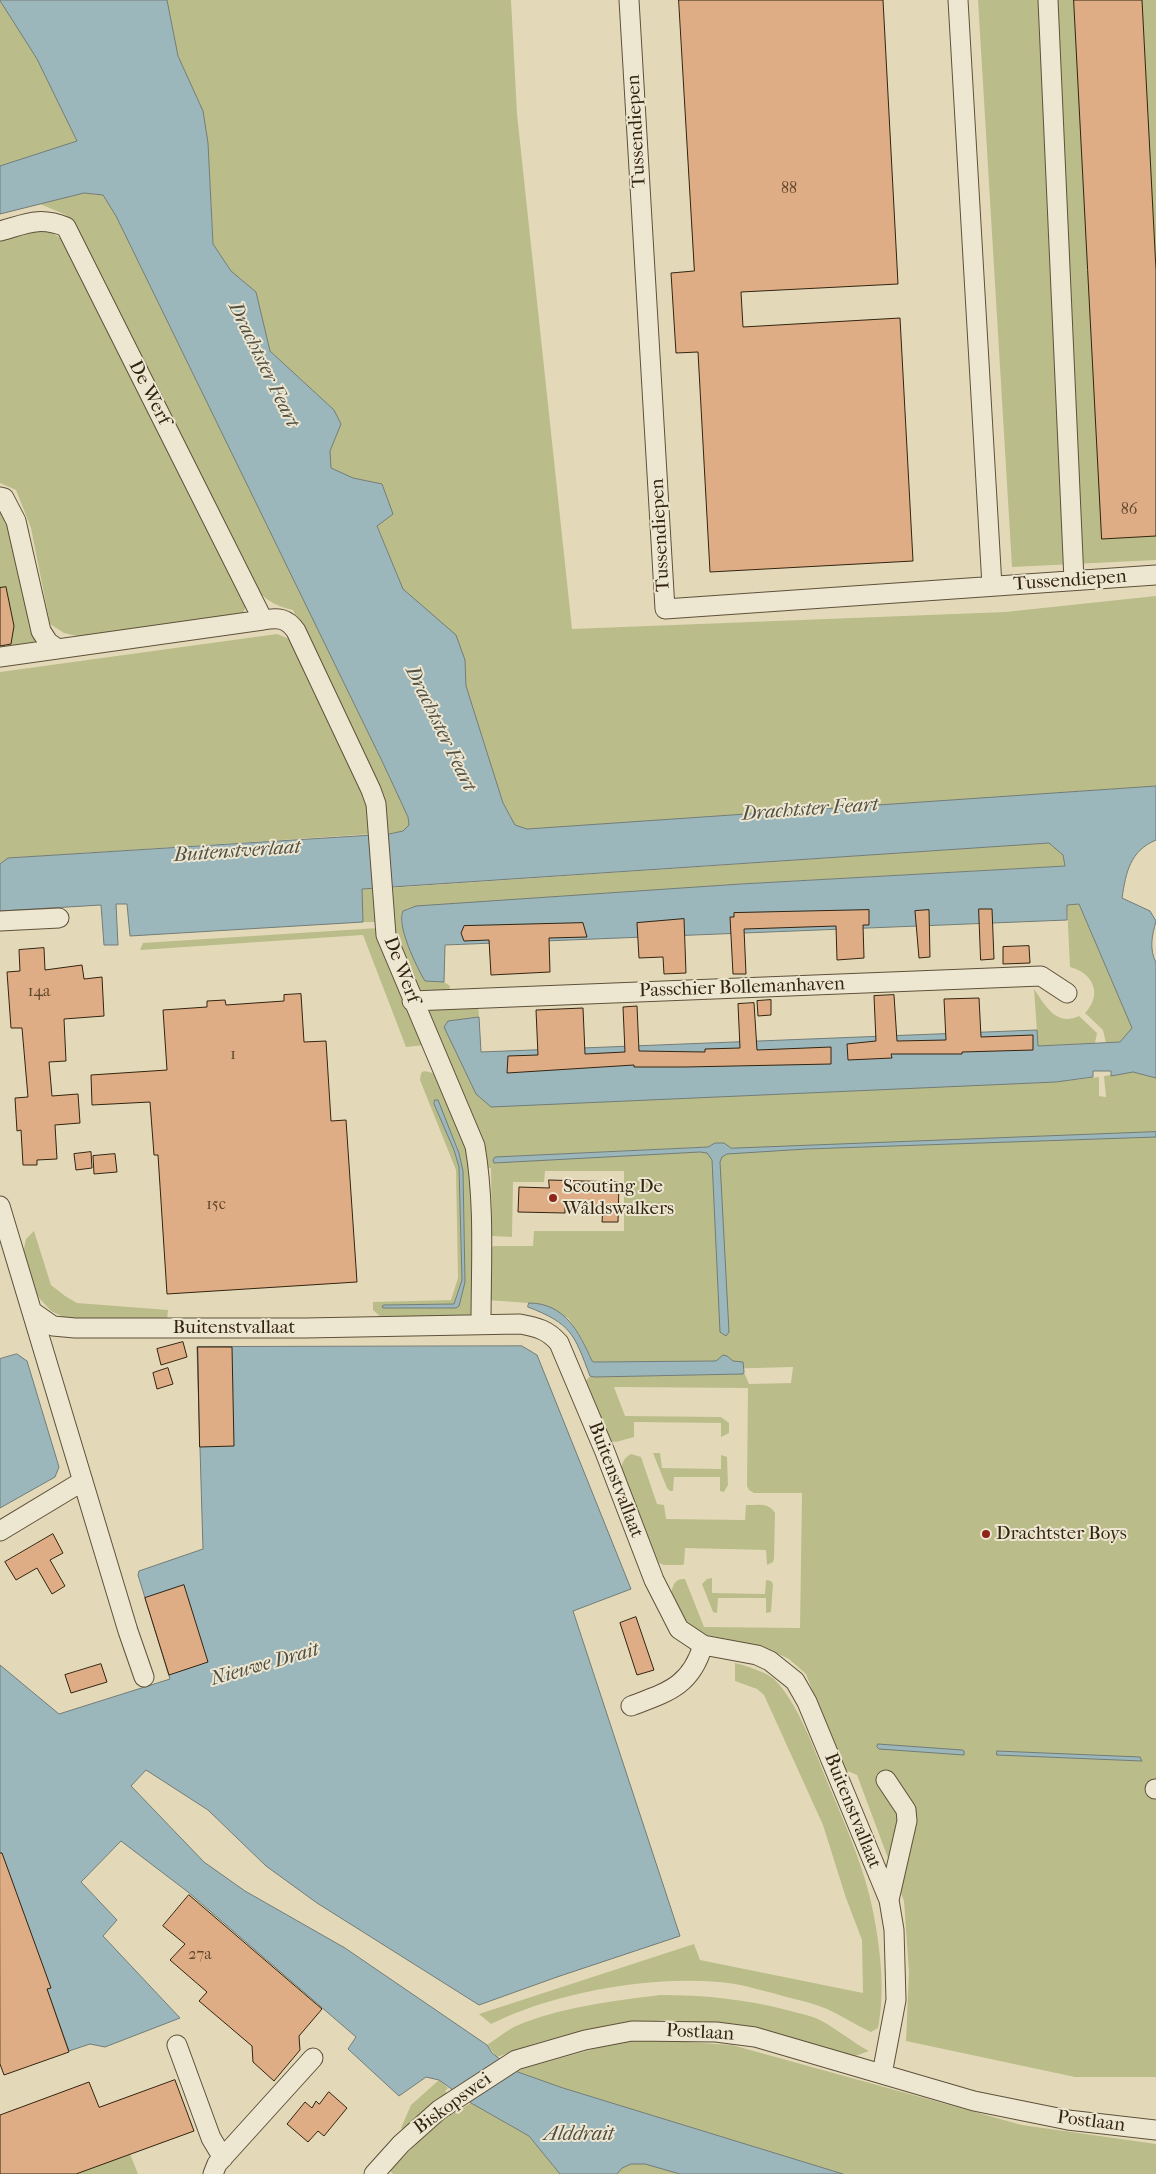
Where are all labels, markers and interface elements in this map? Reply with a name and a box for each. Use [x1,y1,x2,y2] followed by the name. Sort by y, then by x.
[623,74,651,188] street label: Tussendiepen
[781,179,797,199] house number: 88
[222,298,304,432] water label: Drachtster Feart
[123,357,175,429] street label: De Werf
[647,478,675,592] street label: Tussendiepen
[1121,500,1137,520] house number: 86
[1013,566,1127,596] street label: Tussendiepen
[399,662,481,796] water label: Drachtster Feart
[741,793,879,827] water label: Drachtster Feart
[173,836,301,868] water label: Buitenstverlaat
[378,934,424,1006] street label: De Werf
[639,973,845,1003] street label: Passchier Bollemanhaven
[28,982,50,1002] house number: 14a
[230,1045,236,1065] house number: 1
[563,1176,674,1220] place label: Scouting De Wâldswalkers
[547,1192,559,1204] marker: Scouting De Wâldswalkers
[206,1195,226,1215] house number: 15c
[173,1317,295,1339] street label: Buitenstvallaat
[582,1419,648,1541] street label: Buitenstvallaat
[996,1523,1127,1545] place label: Drachtster Boys
[980,1528,992,1540] marker: Drachtster Boys
[208,1638,322,1692] water label: Nieuwe Drait
[818,1750,886,1872] street label: Buitenstvallaat
[188,1945,212,1965] house number: 27a
[665,2020,735,2046] street label: Postlaan
[410,2068,496,2140] street label: Biskopswei
[1056,2107,1126,2137] street label: Postlaan
[544,2123,614,2147] water label: Alddrait

